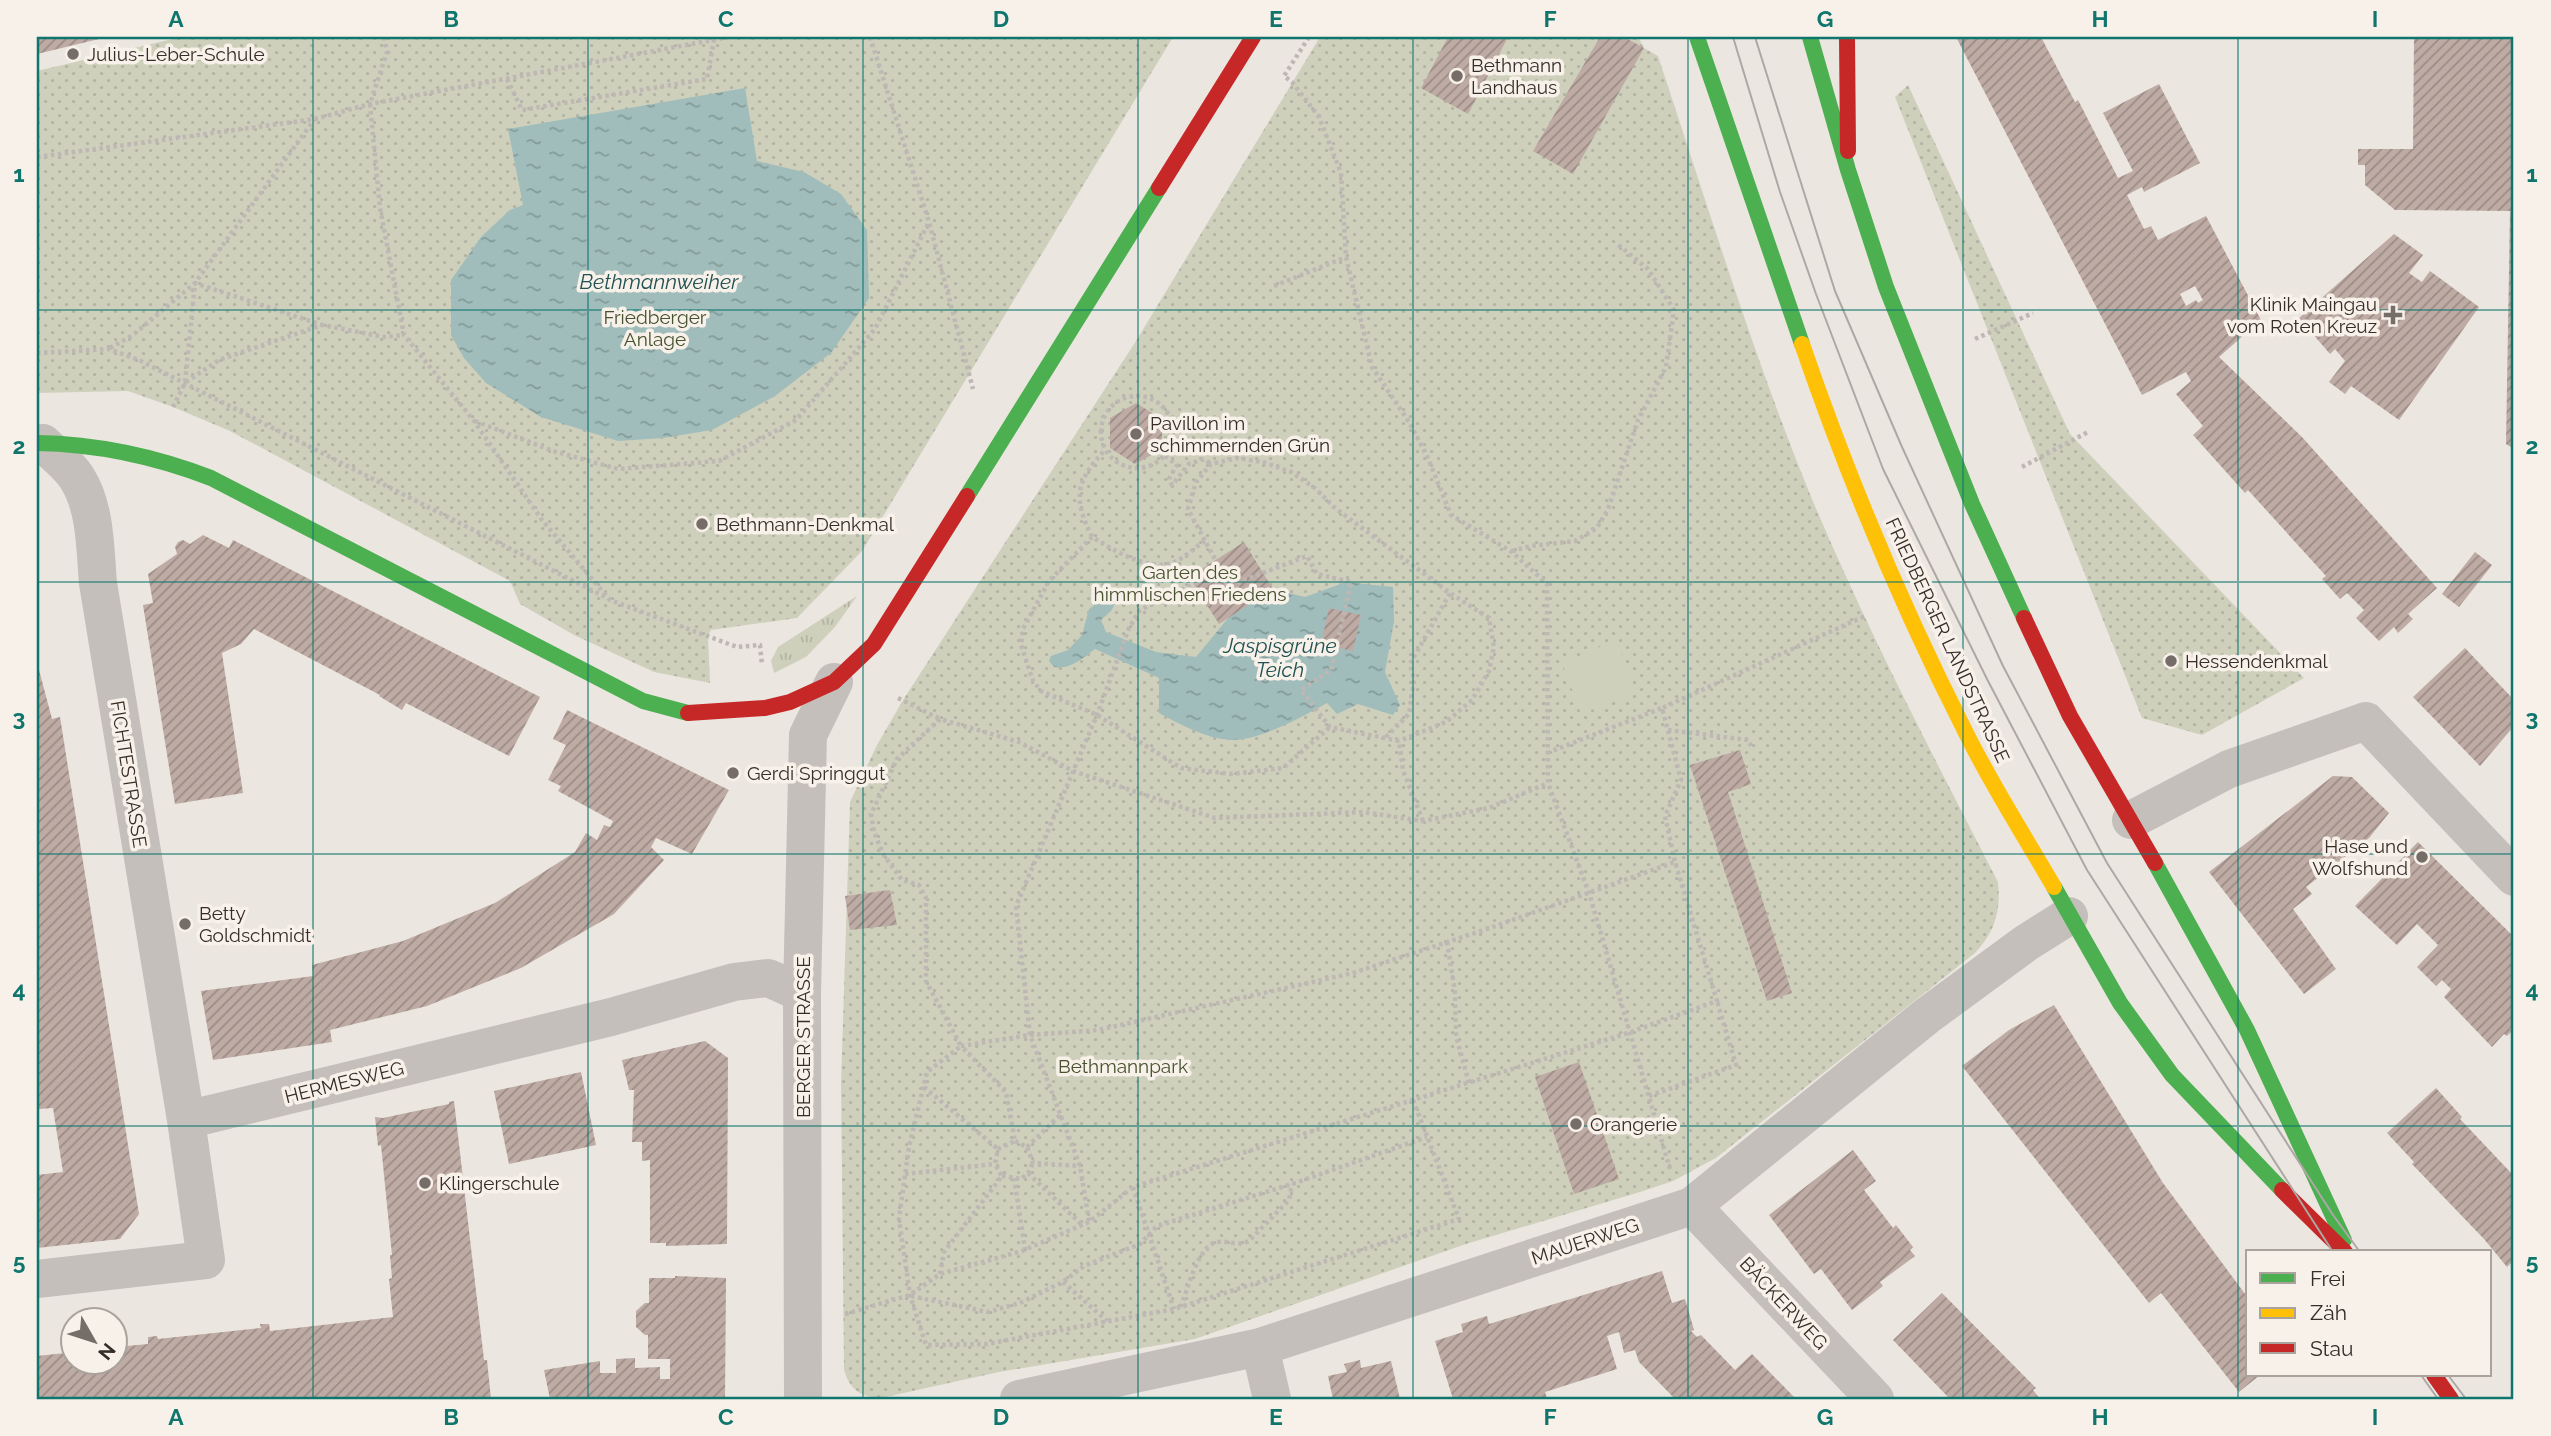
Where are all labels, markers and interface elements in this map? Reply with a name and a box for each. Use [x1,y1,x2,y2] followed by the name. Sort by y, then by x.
[168,5,184,32] text: A
[443,5,459,32] text: B
[718,5,734,32] text: C
[993,5,1009,32] text: D
[1269,5,1283,32] text: E
[1543,5,1557,32] text: F
[1817,5,1833,32] text: G
[2091,5,2109,32] text: H
[2372,5,2378,32] text: I
[87,43,265,65] place label: Julius-Leber-Schule
[65,46,81,62] marker: Julius-Leber-Schule
[1471,54,1562,98] place label: Bethmann Landhaus
[1449,68,1465,84] marker: Bethmann Landhaus
[13,160,25,187] text: 1
[2526,160,2538,187] text: 1
[580,269,739,294] water label: Bethmannweiher
[2227,293,2377,337] place label: Klinik Maingau vom Roten Kreuz
[2383,305,2403,325] marker: Klinik Maingau vom Roten Kreuz
[603,306,707,350] park label: Friedberger Anlage
[1150,412,1330,456] place label: Pavillon im schimmernden Grün
[1128,426,1144,442] marker: Pavillon im schimmernden Grün
[13,432,25,459] text: 2
[2526,432,2538,459] text: 2
[716,513,895,535] place label: Bethmann-Denkmal
[1882,514,2014,766] street label: FRIEDBERGER LANDSTRASSE
[694,516,710,532] marker: Bethmann-Denkmal
[1094,561,1286,605] park label: Garten des himmlischen Friedens
[1222,633,1337,682] water label: Jaspisgrüne Teich
[2185,650,2329,672] place label: Hessendenkmal
[2163,653,2179,669] marker: Hessendenkmal
[106,699,152,849] street label: FICHTESTRASSE
[13,704,25,731] text: 3
[2526,704,2538,731] text: 3
[747,762,886,784] place label: Gerdi Springgut
[725,765,741,781] marker: Gerdi Springgut
[2312,835,2408,879] place label: Hase und Wolfshund
[2414,849,2430,865] marker: Hase und Wolfshund
[199,902,312,946] place label: Betty Goldschmidt
[177,916,193,932] marker: Betty Goldschmidt
[792,956,814,1118] street label: BERGER STRASSE
[12,976,26,1003] text: 4
[2525,976,2539,1003] text: 4
[1058,1055,1188,1077] park label: Bethmannpark
[282,1057,406,1107] street label: HERMESWEG
[1590,1113,1677,1135] place label: Orangerie
[1568,1116,1584,1132] marker: Orangerie
[439,1172,559,1194] place label: Klingerschule
[417,1175,433,1191] marker: Klingerschule
[1528,1213,1642,1269] street label: MAUERWEG
[13,1248,26,1275] text: 5
[2526,1248,2539,1275] text: 5
[2246,1250,2492,1376] legend
[1736,1252,1832,1354] street label: BÄCKERWEG
[2310,1266,2346,1291] text: Frei
[2310,1300,2347,1325] text: Zäh
[60,1306,130,1376] north arrow
[2310,1336,2354,1361] text: Stau
[94,1339,120,1364] text: N
[168,1403,184,1430] text: A
[443,1403,459,1430] text: B
[718,1403,734,1430] text: C
[993,1403,1009,1430] text: D
[1269,1403,1283,1430] text: E
[1543,1403,1557,1430] text: F
[1817,1403,1833,1430] text: G
[2091,1403,2109,1430] text: H
[2372,1403,2378,1430] text: I

